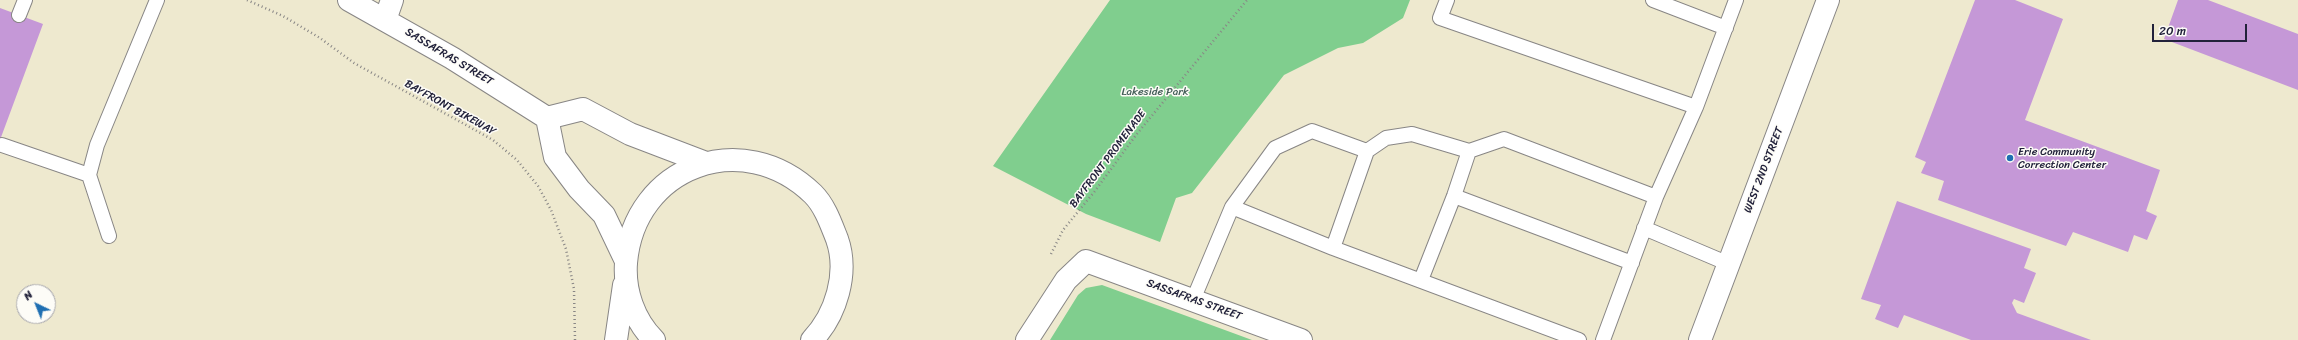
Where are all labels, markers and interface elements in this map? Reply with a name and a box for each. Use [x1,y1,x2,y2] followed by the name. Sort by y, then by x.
[2154,16,2249,42] scale bar
[2159,20,2186,42] text: 20 m
[403,26,495,88] street label: SASSAFRAS STREET
[402,77,498,139] street label: BAYFRONT BIKEWAY
[1121,85,1189,99] park label: Lakeside Park
[1067,107,1149,211] street label: BAYFRONT PROMENADE
[1742,125,1786,215] street label: WEST 2ND STREET
[2018,145,2106,171] place label: Erie Community Correction Center
[2005,153,2015,163] marker: Erie Community Correction Center
[1145,277,1243,323] street label: SASSAFRAS STREET
[16,284,56,324] north arrow
[19,286,37,305] text: N

